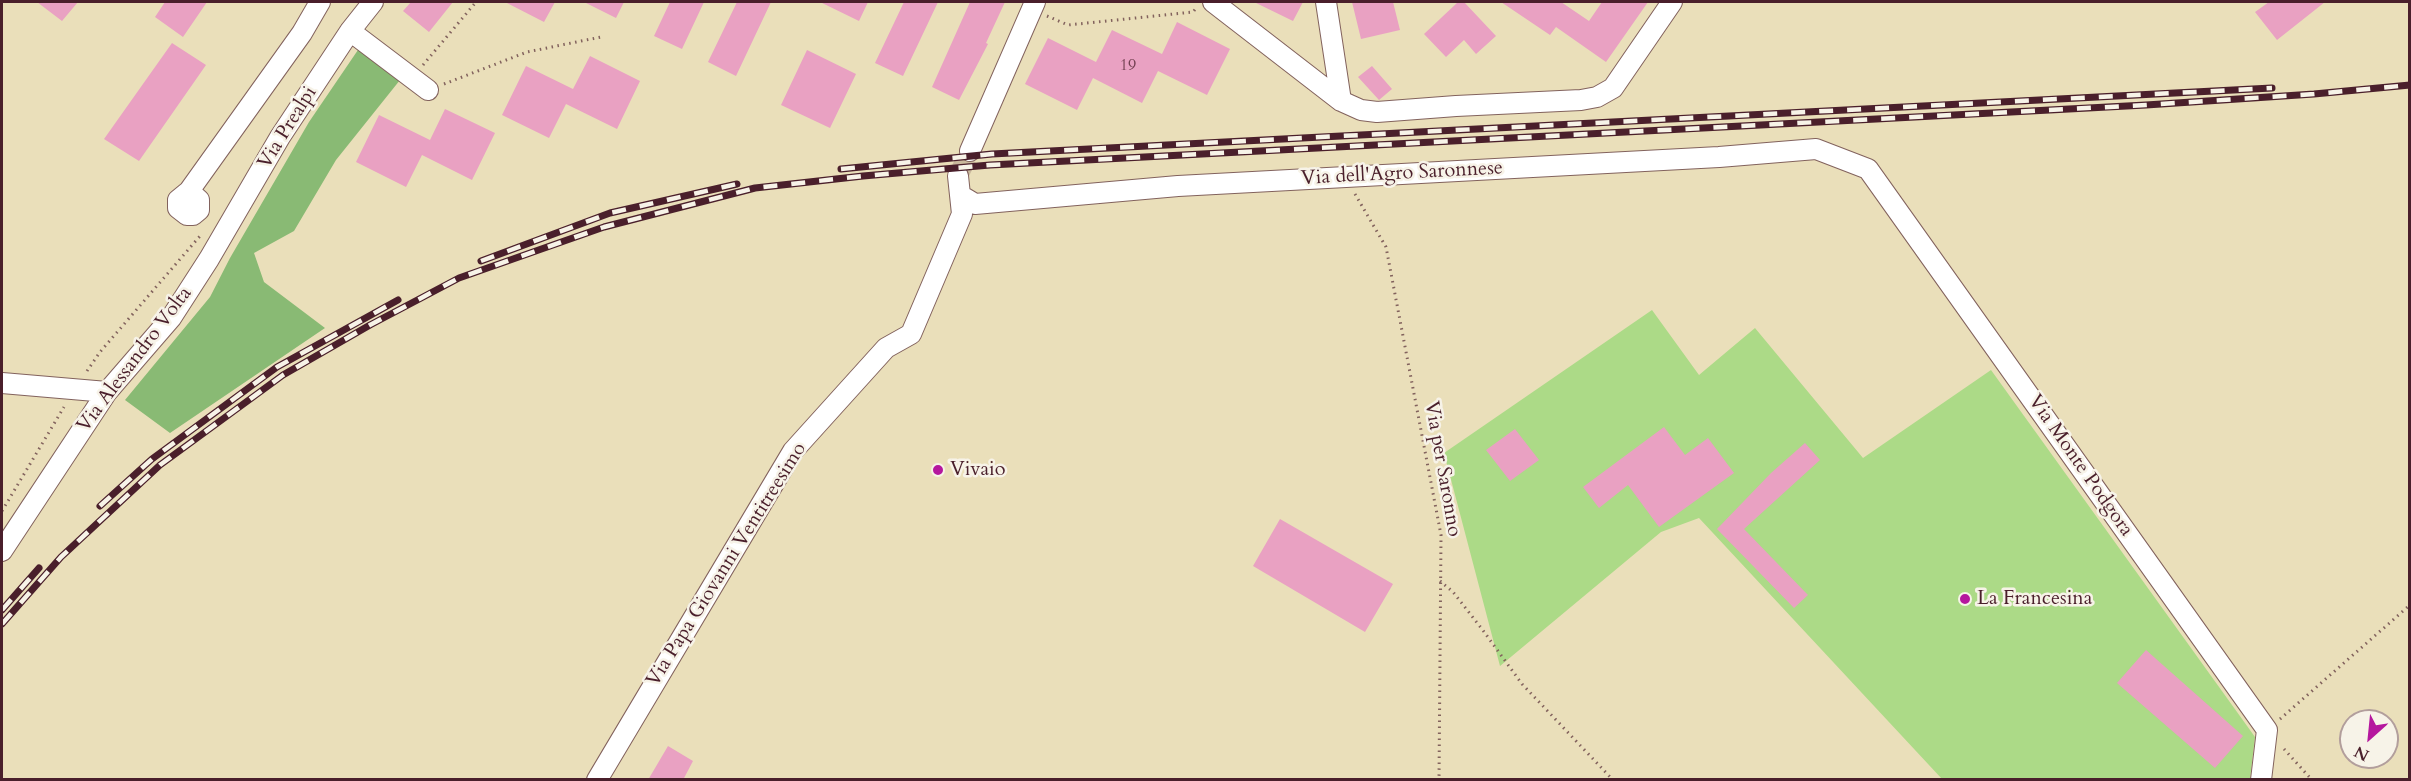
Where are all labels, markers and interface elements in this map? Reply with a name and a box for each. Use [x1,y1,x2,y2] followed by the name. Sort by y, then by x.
[1120,56,1136,76] house number: 19
[253,82,323,174] street label: Via Prealpi
[1300,157,1504,191] street label: Via dell'Agro Saronnese
[73,283,197,437] street label: Via Alessandro Volta
[2022,391,2138,541] street label: Via Monte Podgora
[1418,399,1466,539] street label: Via per Saronno
[642,439,812,691] street label: Via Papa Giovanni Ventitreesimo
[950,458,1006,482] place label: Vivaio
[931,463,945,477] marker: Vivaio
[1977,587,2092,611] place label: La Francesina
[1958,592,1972,606] marker: La Francesina
[2339,709,2399,769] north arrow
[2351,740,2373,766] text: N

